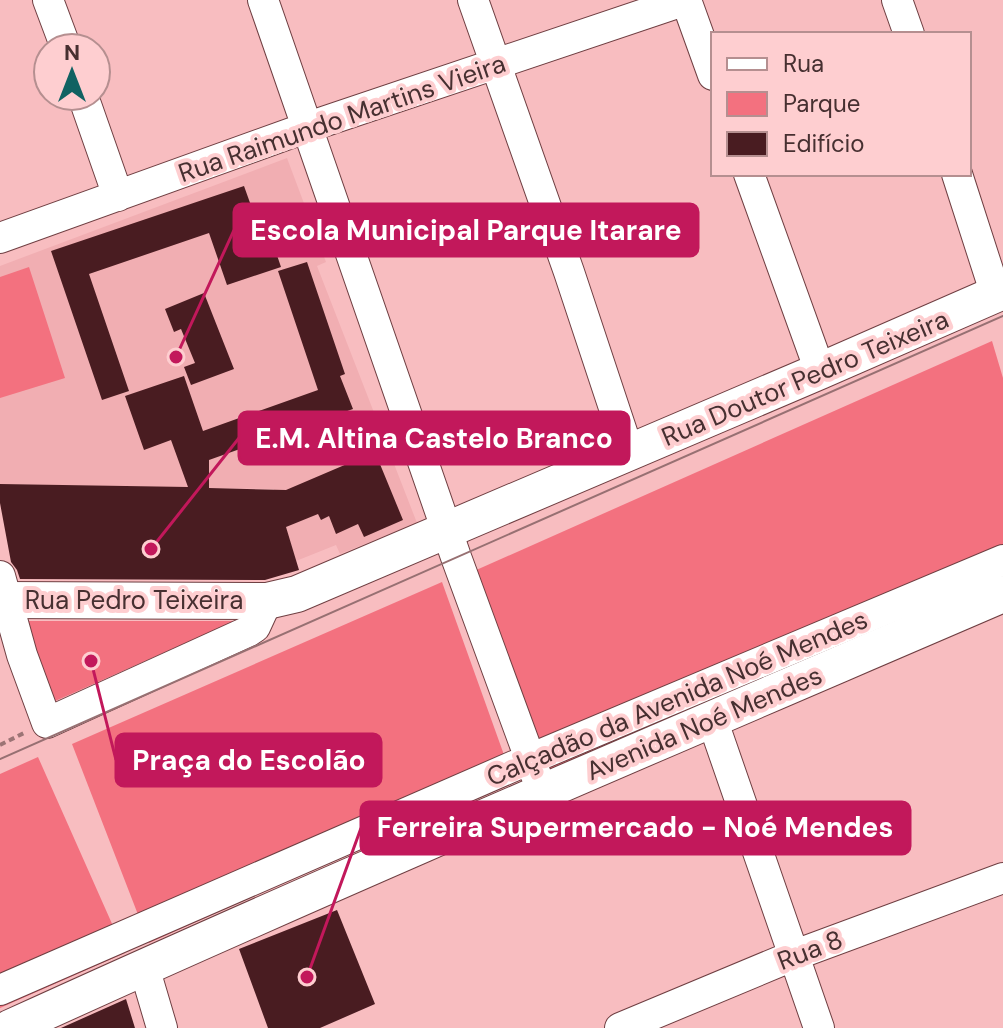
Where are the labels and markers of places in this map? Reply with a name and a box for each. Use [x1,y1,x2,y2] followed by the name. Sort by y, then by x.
[234,204,698,256] callout: Escola Municipal Parque Itarare
[239,412,629,464] callout: E.M. Altina Castelo Branco
[116,734,381,786] callout: Praça do Escolão
[361,802,910,854] callout: Ferreira Supermercado - Noé Mendes

